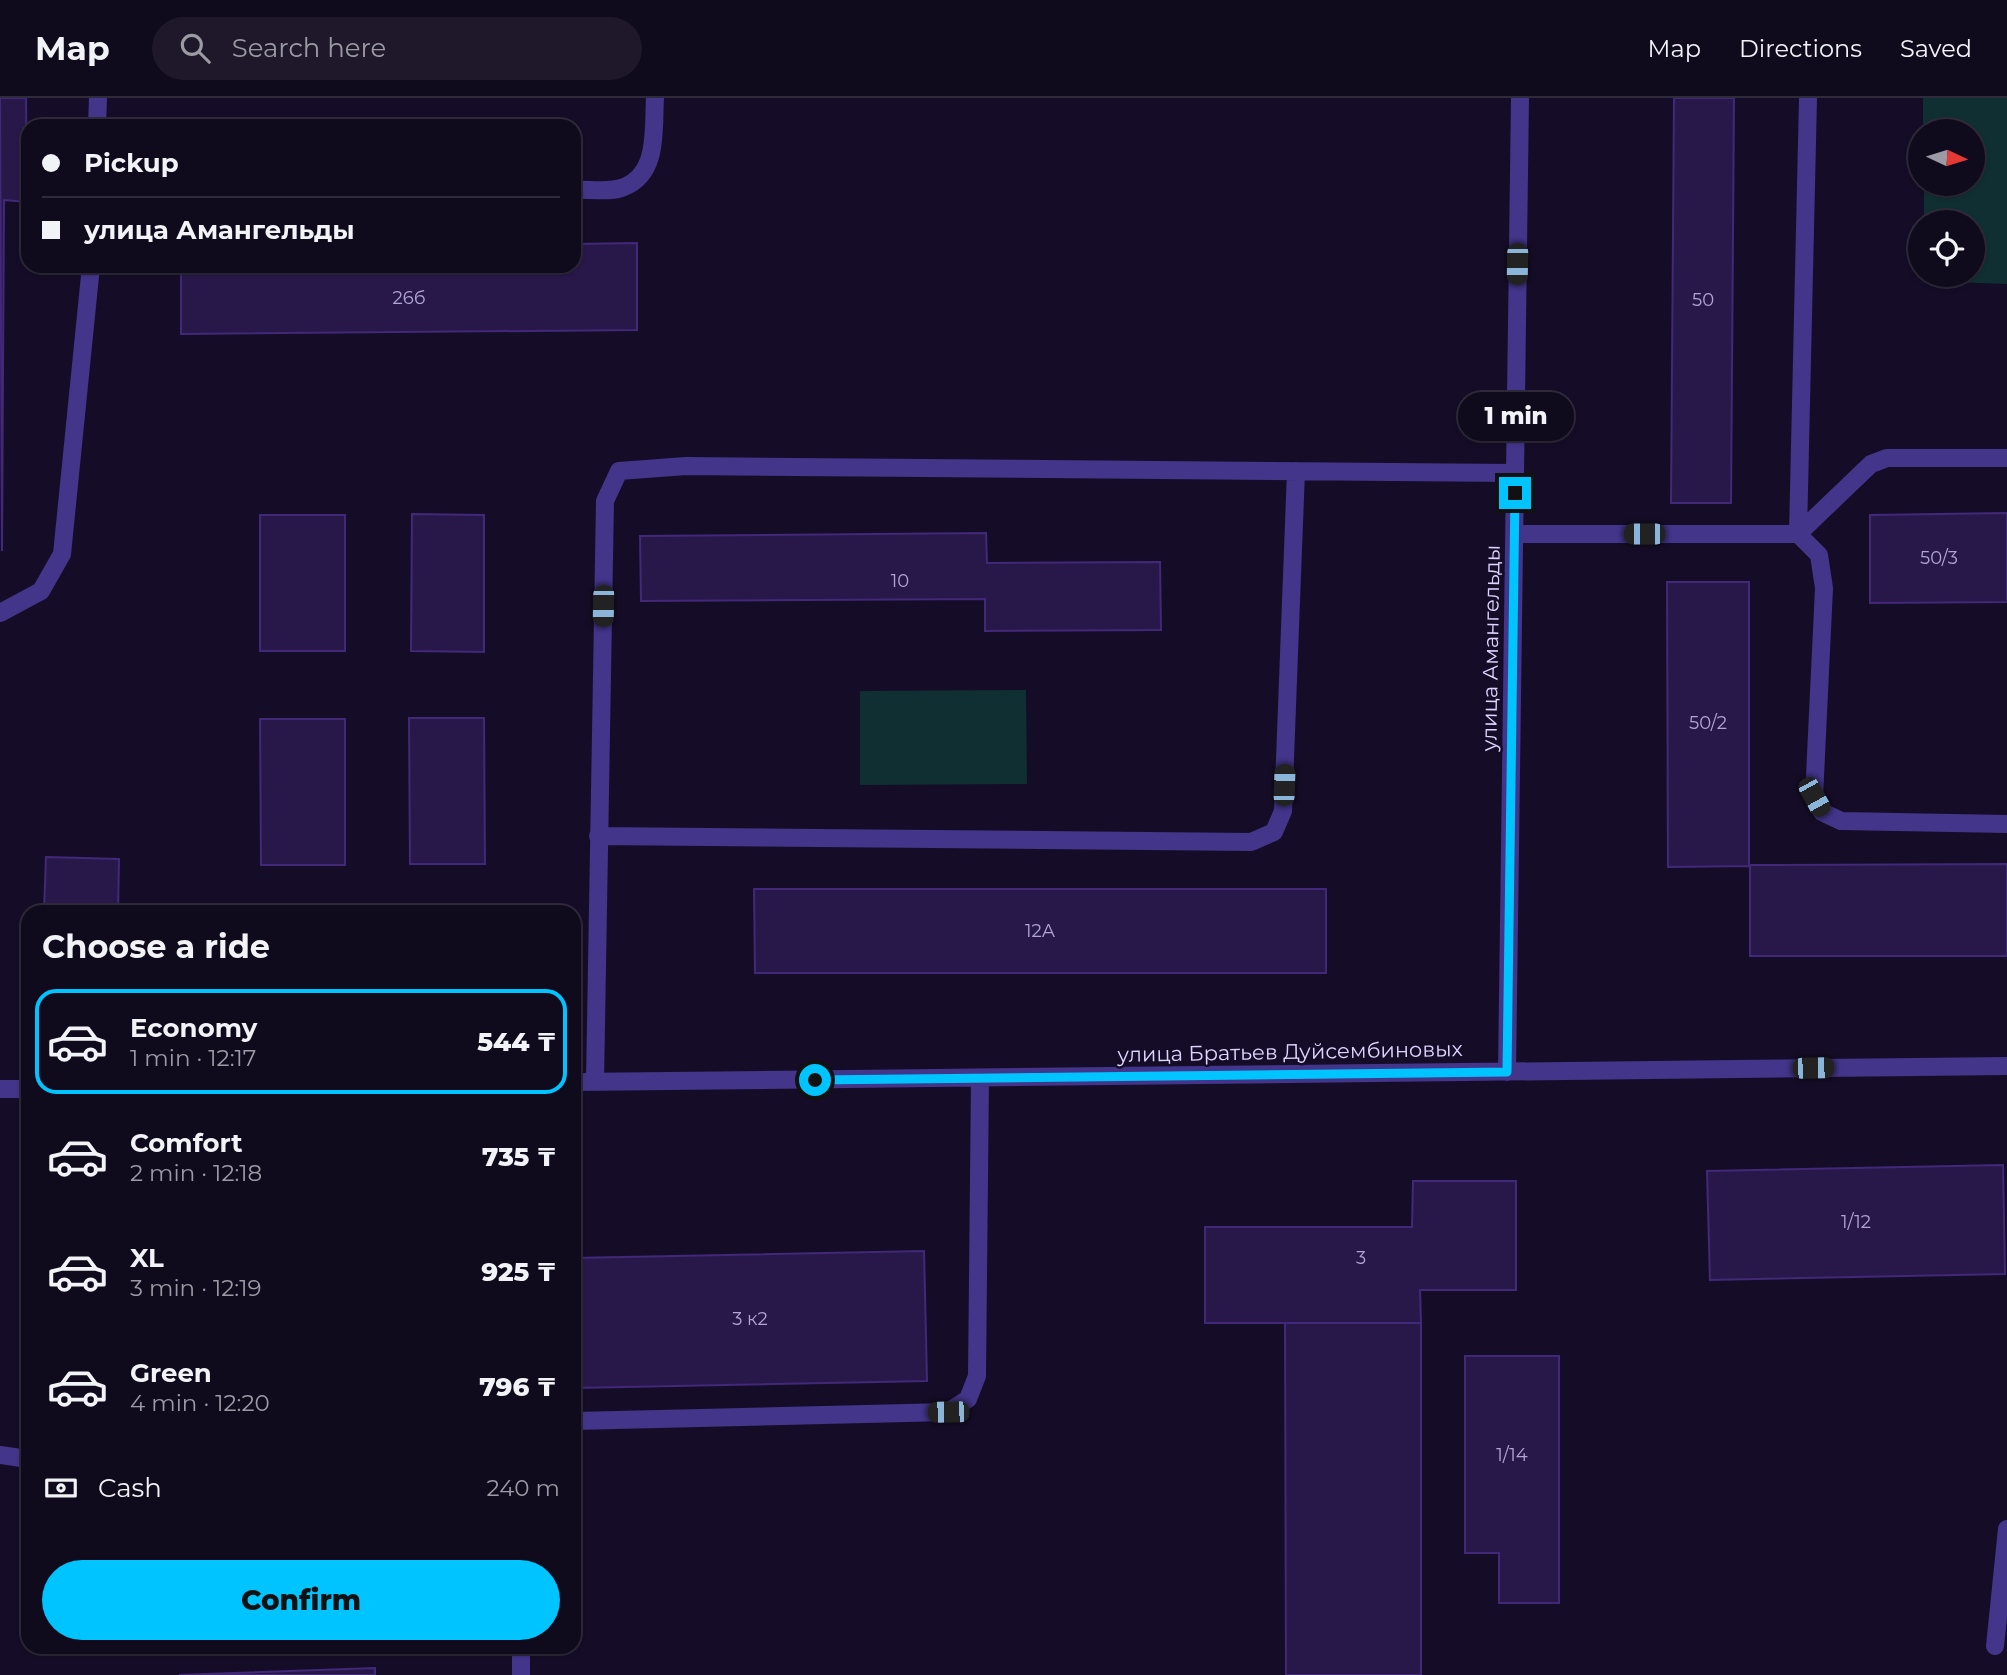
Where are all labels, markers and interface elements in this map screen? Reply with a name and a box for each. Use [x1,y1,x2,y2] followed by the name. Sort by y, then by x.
[152,17,642,80] search box
[35,28,110,68] text: Map
[176,29,214,67] icon: search
[232,32,386,64] text: Search here
[1648,34,1701,63] text: Map
[1739,34,1862,63] text: Directions
[1900,34,1972,63] text: Saved
[1908,119,1984,196] north arrow
[1908,119,1985,287] map controls
[84,147,179,179] text: Pickup
[1908,210,1985,287] button: locate
[84,214,355,246] text: улица Амангельды
[1507,243,1528,285] car
[392,287,426,309] house number: 26б
[1692,289,1714,311] house number: 50
[1457,392,1573,440] callout: 1 min
[1484,402,1548,430] text: 1 min
[1499,477,1531,509] route end
[1624,524,1666,545] car
[1476,544,1505,753] street label: улица Амангельды
[1920,547,1958,569] house number: 50/3
[891,570,909,592] house number: 10
[593,585,614,627] car
[1689,712,1727,734] house number: 50/2
[1273,764,1296,806] car
[1795,774,1834,820] car
[1025,920,1056,942] house number: 12А
[42,927,270,966] text: Choose a ride
[46,1010,109,1073] icon: car
[130,1012,257,1044] text: Economy
[477,1026,556,1058] text: 544 ₸
[1116,1036,1463,1067] street label: улица Братьев Дуйсембиновых
[130,1044,256,1072] text: 1 min · 12:17
[1792,1057,1835,1079] car
[799,1064,831,1096] route start
[46,1125,109,1188] icon: car
[130,1127,242,1159] text: Comfort
[482,1141,556,1173] text: 735 ₸
[130,1159,262,1187] text: 2 min · 12:18
[1841,1211,1871,1233] house number: 1/12
[46,1240,109,1303] icon: car
[130,1242,164,1274] text: XL
[1356,1247,1366,1269] house number: 3
[481,1256,556,1288] text: 925 ₸
[130,1274,262,1302] text: 3 min · 12:19
[732,1308,768,1330] house number: 3 к2
[46,1355,109,1418] icon: car
[130,1357,212,1389] text: Green
[479,1371,556,1403] text: 796 ₸
[130,1389,270,1417] text: 4 min · 12:20
[927,1401,970,1423] car
[1496,1444,1528,1466] house number: 1/14
[42,1469,80,1507] icon: cash
[98,1472,162,1504] text: Cash
[487,1474,560,1502] text: 240 m
[42,1560,560,1640] button: Confirm

